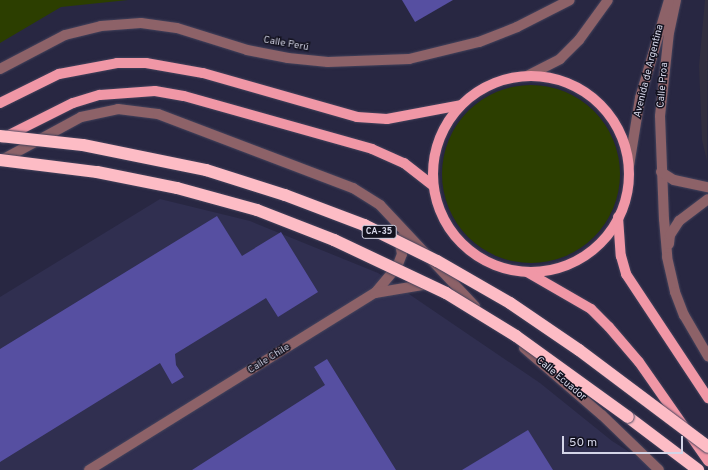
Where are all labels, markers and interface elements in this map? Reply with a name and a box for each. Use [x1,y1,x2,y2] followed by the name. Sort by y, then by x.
[632,23,666,119] street label: Avenida de Argentina
[262,34,310,54] street label: Calle Perú
[655,62,671,108] street label: Calle Proa
[361,225,397,239] road number: CA-35
[246,341,292,377] street label: Calle Chile
[534,355,588,403] street label: Calle Ecuador
[564,428,685,454] scale bar
[569,435,597,451] text: 50 m

